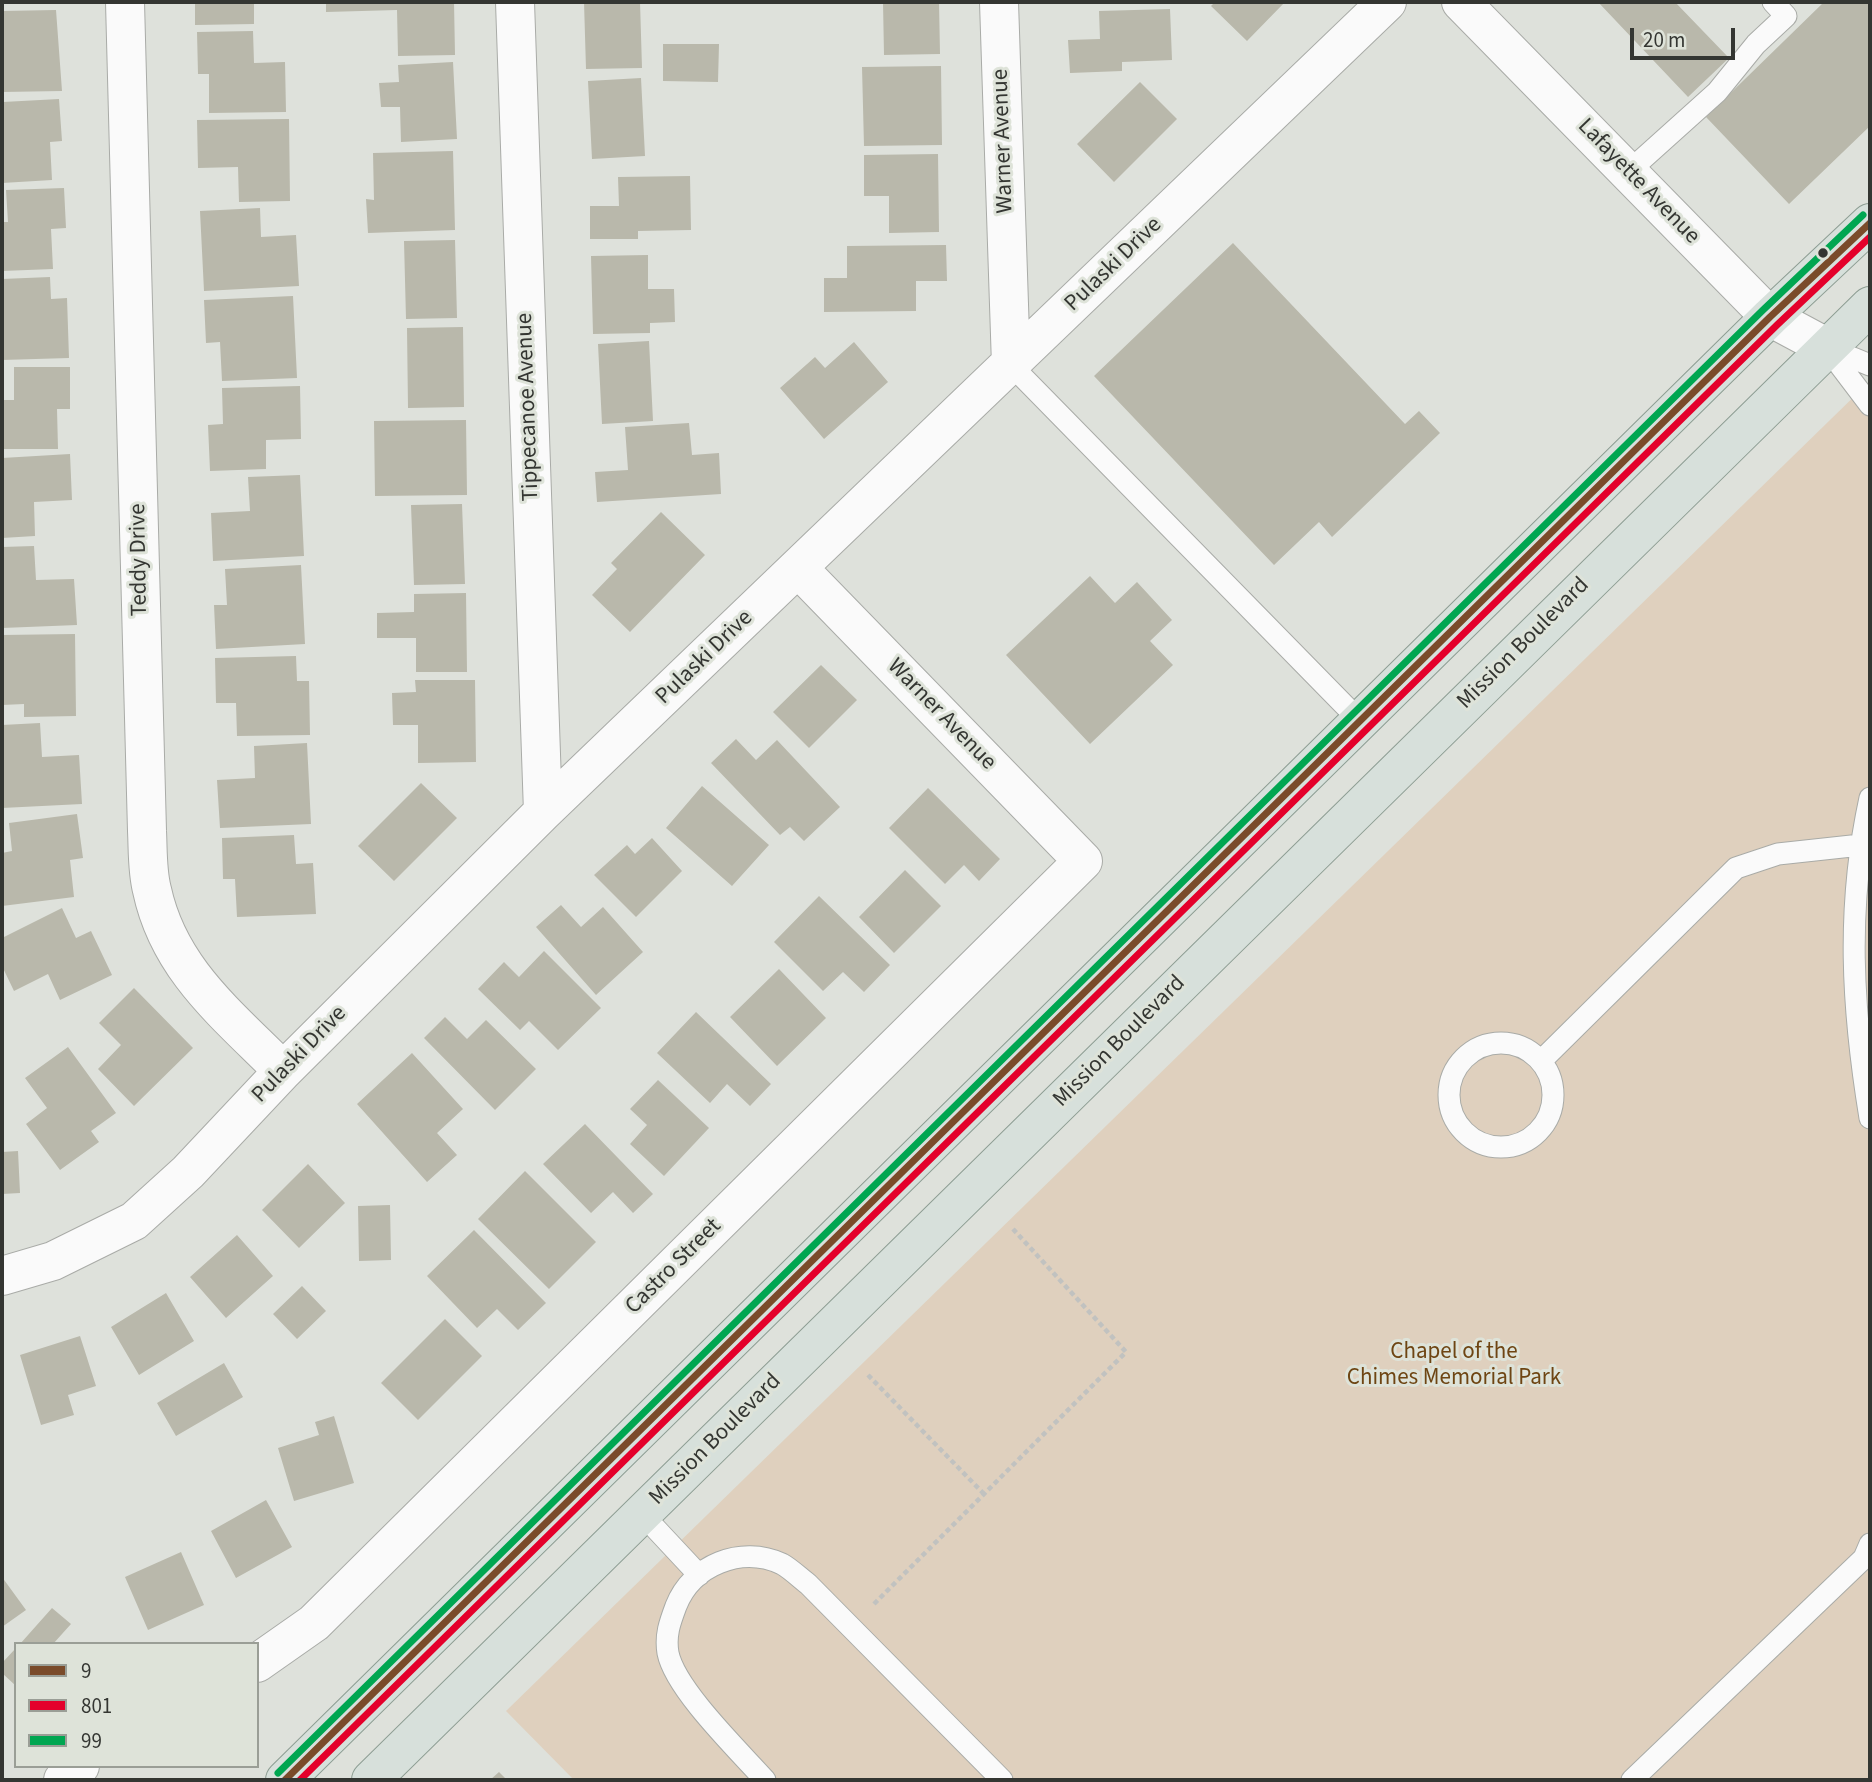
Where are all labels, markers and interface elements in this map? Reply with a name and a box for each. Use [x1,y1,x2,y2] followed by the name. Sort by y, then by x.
[1634,14,1739,58] scale bar
[1643,25,1685,55] text: 20 m
[988,68,1020,214] street label: Warner Avenue
[1571,113,1705,251] street label: Lafayette Avenue
[1060,212,1168,318] street label: Pulaski Drive
[1816,246,1830,260] unlabelled marker
[512,312,546,502] street label: Tippecanoe Avenue
[125,503,155,617] street label: Teddy Drive
[1452,572,1596,716] street label: Mission Boulevard
[651,605,759,711] street label: Pulaski Drive
[881,653,1001,777] street label: Warner Avenue
[1048,970,1192,1114] street label: Mission Boulevard
[247,1001,353,1109] street label: Pulaski Drive
[620,1213,728,1321] street label: Castro Street
[1347,1339,1561,1393] park label: Chapel of the Chimes Memorial Park
[644,1368,788,1512] street label: Mission Boulevard
[14,1642,259,1768] legend
[81,1656,91,1686] text: 9
[81,1691,112,1721] text: 801
[81,1726,102,1756] text: 99

